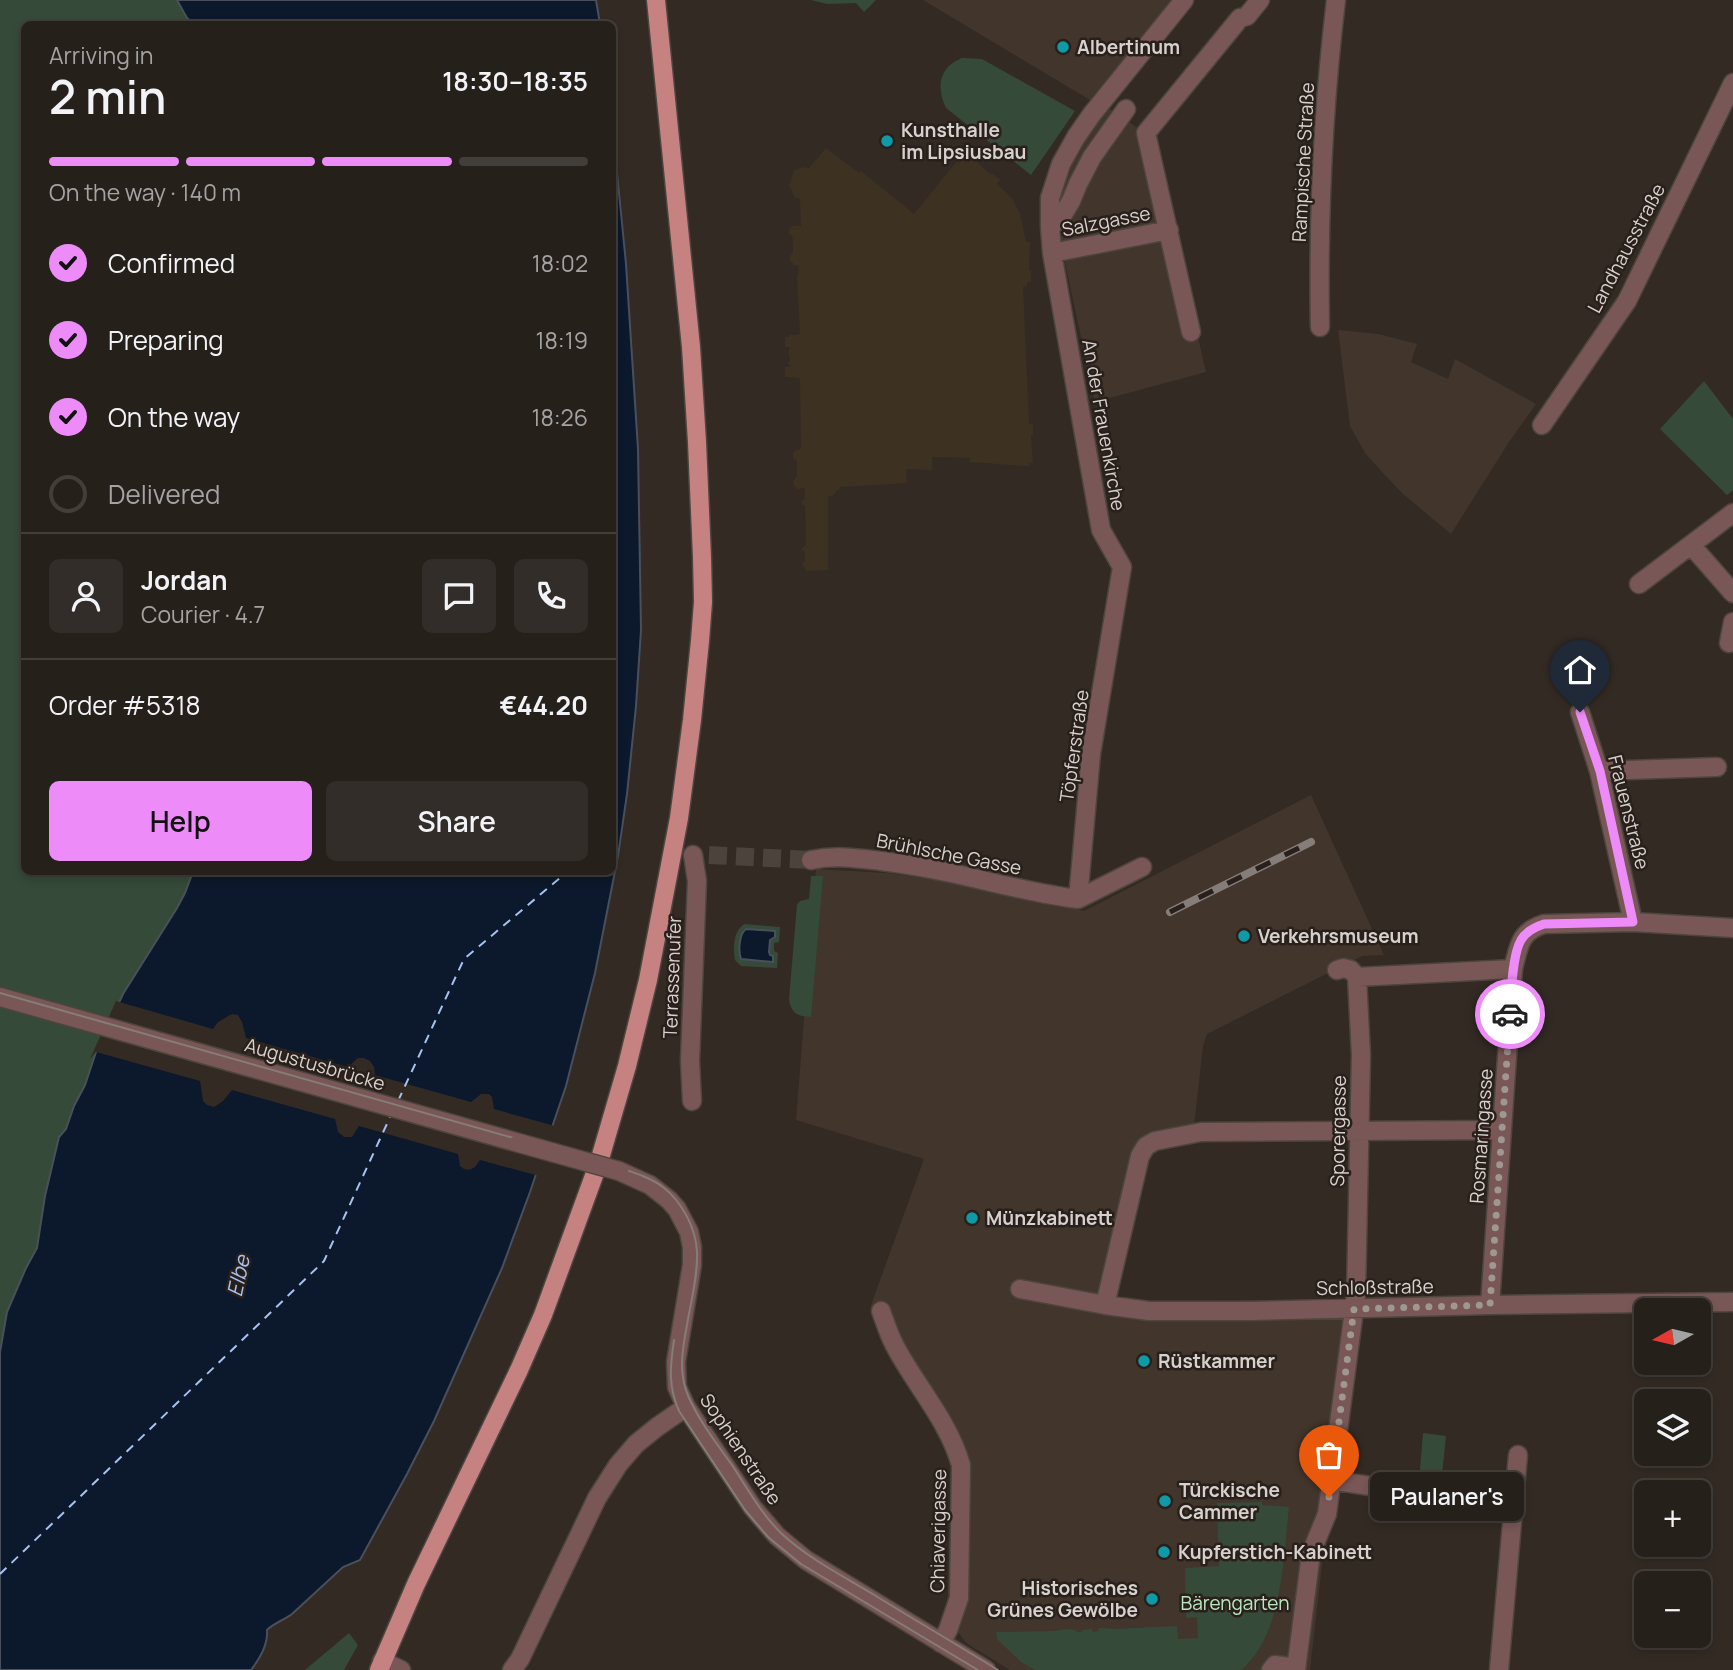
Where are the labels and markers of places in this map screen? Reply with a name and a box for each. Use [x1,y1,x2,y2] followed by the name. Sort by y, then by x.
[1077,34,1180,60] place label: Albertinum
[1055,39,1071,55] marker: Albertinum
[901,117,1026,165] place label: Kunsthalle im Lipsiusbau
[879,133,895,149] marker: Kunsthalle im Lipsiusbau
[1550,640,1610,712] pin
[1258,923,1419,949] place label: Verkehrsmuseum
[1236,928,1252,944] marker: Verkehrsmuseum
[986,1205,1113,1231] place label: Münzkabinett
[964,1210,980,1226] marker: Münzkabinett
[1158,1348,1276,1374] place label: Rüstkammer
[1136,1353,1152,1369] marker: Rüstkammer
[1299,1425,1359,1497] pin
[1371,1472,1525,1522] callout: Paulaner's
[1179,1477,1280,1525] place label: Türckische Cammer
[1157,1493,1173,1509] marker: Türckische Cammer
[1178,1539,1372,1565] place label: Kupferstich-Kabinett
[1156,1544,1172,1560] marker: Kupferstich-Kabinett
[987,1575,1138,1623] place label: Historisches Grünes Gewölbe
[1144,1591,1160,1607] marker: Historisches Grünes Gewölbe

